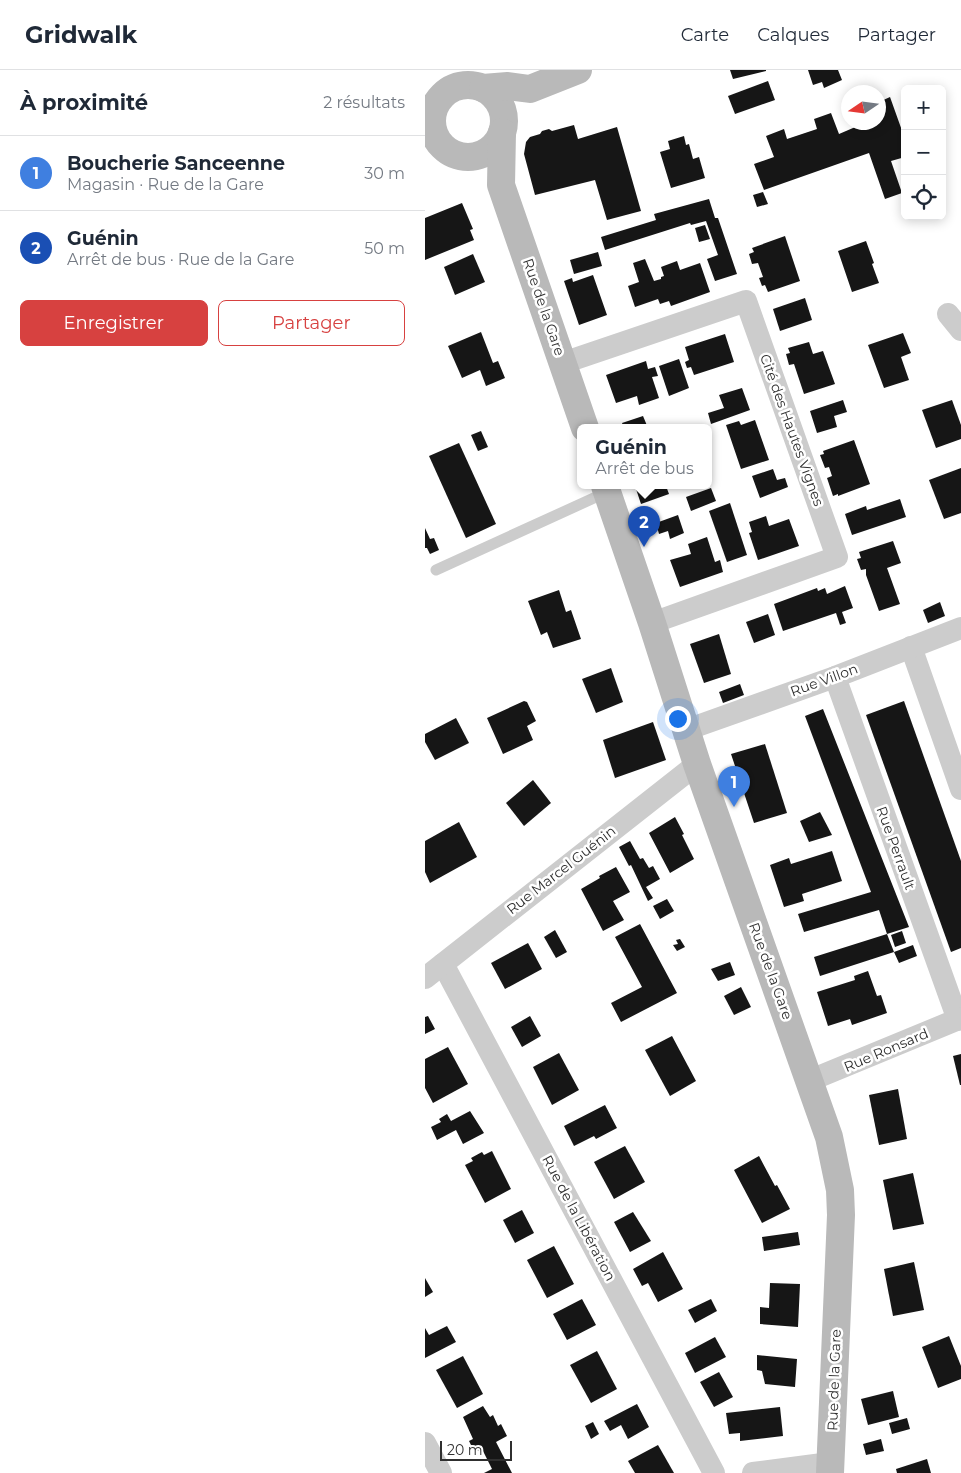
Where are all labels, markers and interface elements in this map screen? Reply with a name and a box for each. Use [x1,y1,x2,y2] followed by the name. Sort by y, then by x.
[25,20,137,49] text: Gridwalk
[681,24,729,46] text: Carte
[757,24,829,46] text: Calques
[857,24,936,46] text: Partager
[841,85,886,130] north arrow
[901,85,946,220] map controls
[901,85,946,130] button: +
[20,90,148,115] text: À proximité
[323,93,405,112] text: 2 résultats
[901,130,946,175] button: −
[67,152,285,175] text: Boucherie Sanceenne
[33,164,39,183] text: 1
[364,164,405,183] text: 30 m
[67,175,264,194] text: Magasin · Rue de la Gare
[901,175,946,220] button: locate
[67,227,139,250] text: Guénin
[31,239,41,258] text: 2
[364,239,405,258] text: 50 m
[67,250,294,269] text: Arrêt de bus · Rue de la Gare
[519,256,569,358] street label: Rue de la Gare
[20,300,208,346] button: Enregistrer
[218,300,405,346] button: Partager
[756,351,828,509] street label: Cité des Hautes Vignes
[577,424,712,489] popup
[595,436,667,459] text: Guénin
[595,459,694,478] text: Arrêt de bus
[628,506,660,547] pin: 2
[788,659,860,701] street label: Rue Villon
[665,706,691,732] your location
[718,766,750,807] pin: 1
[873,804,920,892] street label: Rue Perrault
[503,822,619,918] street label: Rue Marcel Guénin
[745,920,797,1022] street label: Rue de la Gare
[841,1024,931,1076] street label: Rue Ronsard
[538,1152,620,1284] street label: Rue de la Libération
[823,1329,845,1431] street label: Rue de la Gare
[440,1438,513,1461] scale bar
[447,1441,483,1459] text: 20 m

